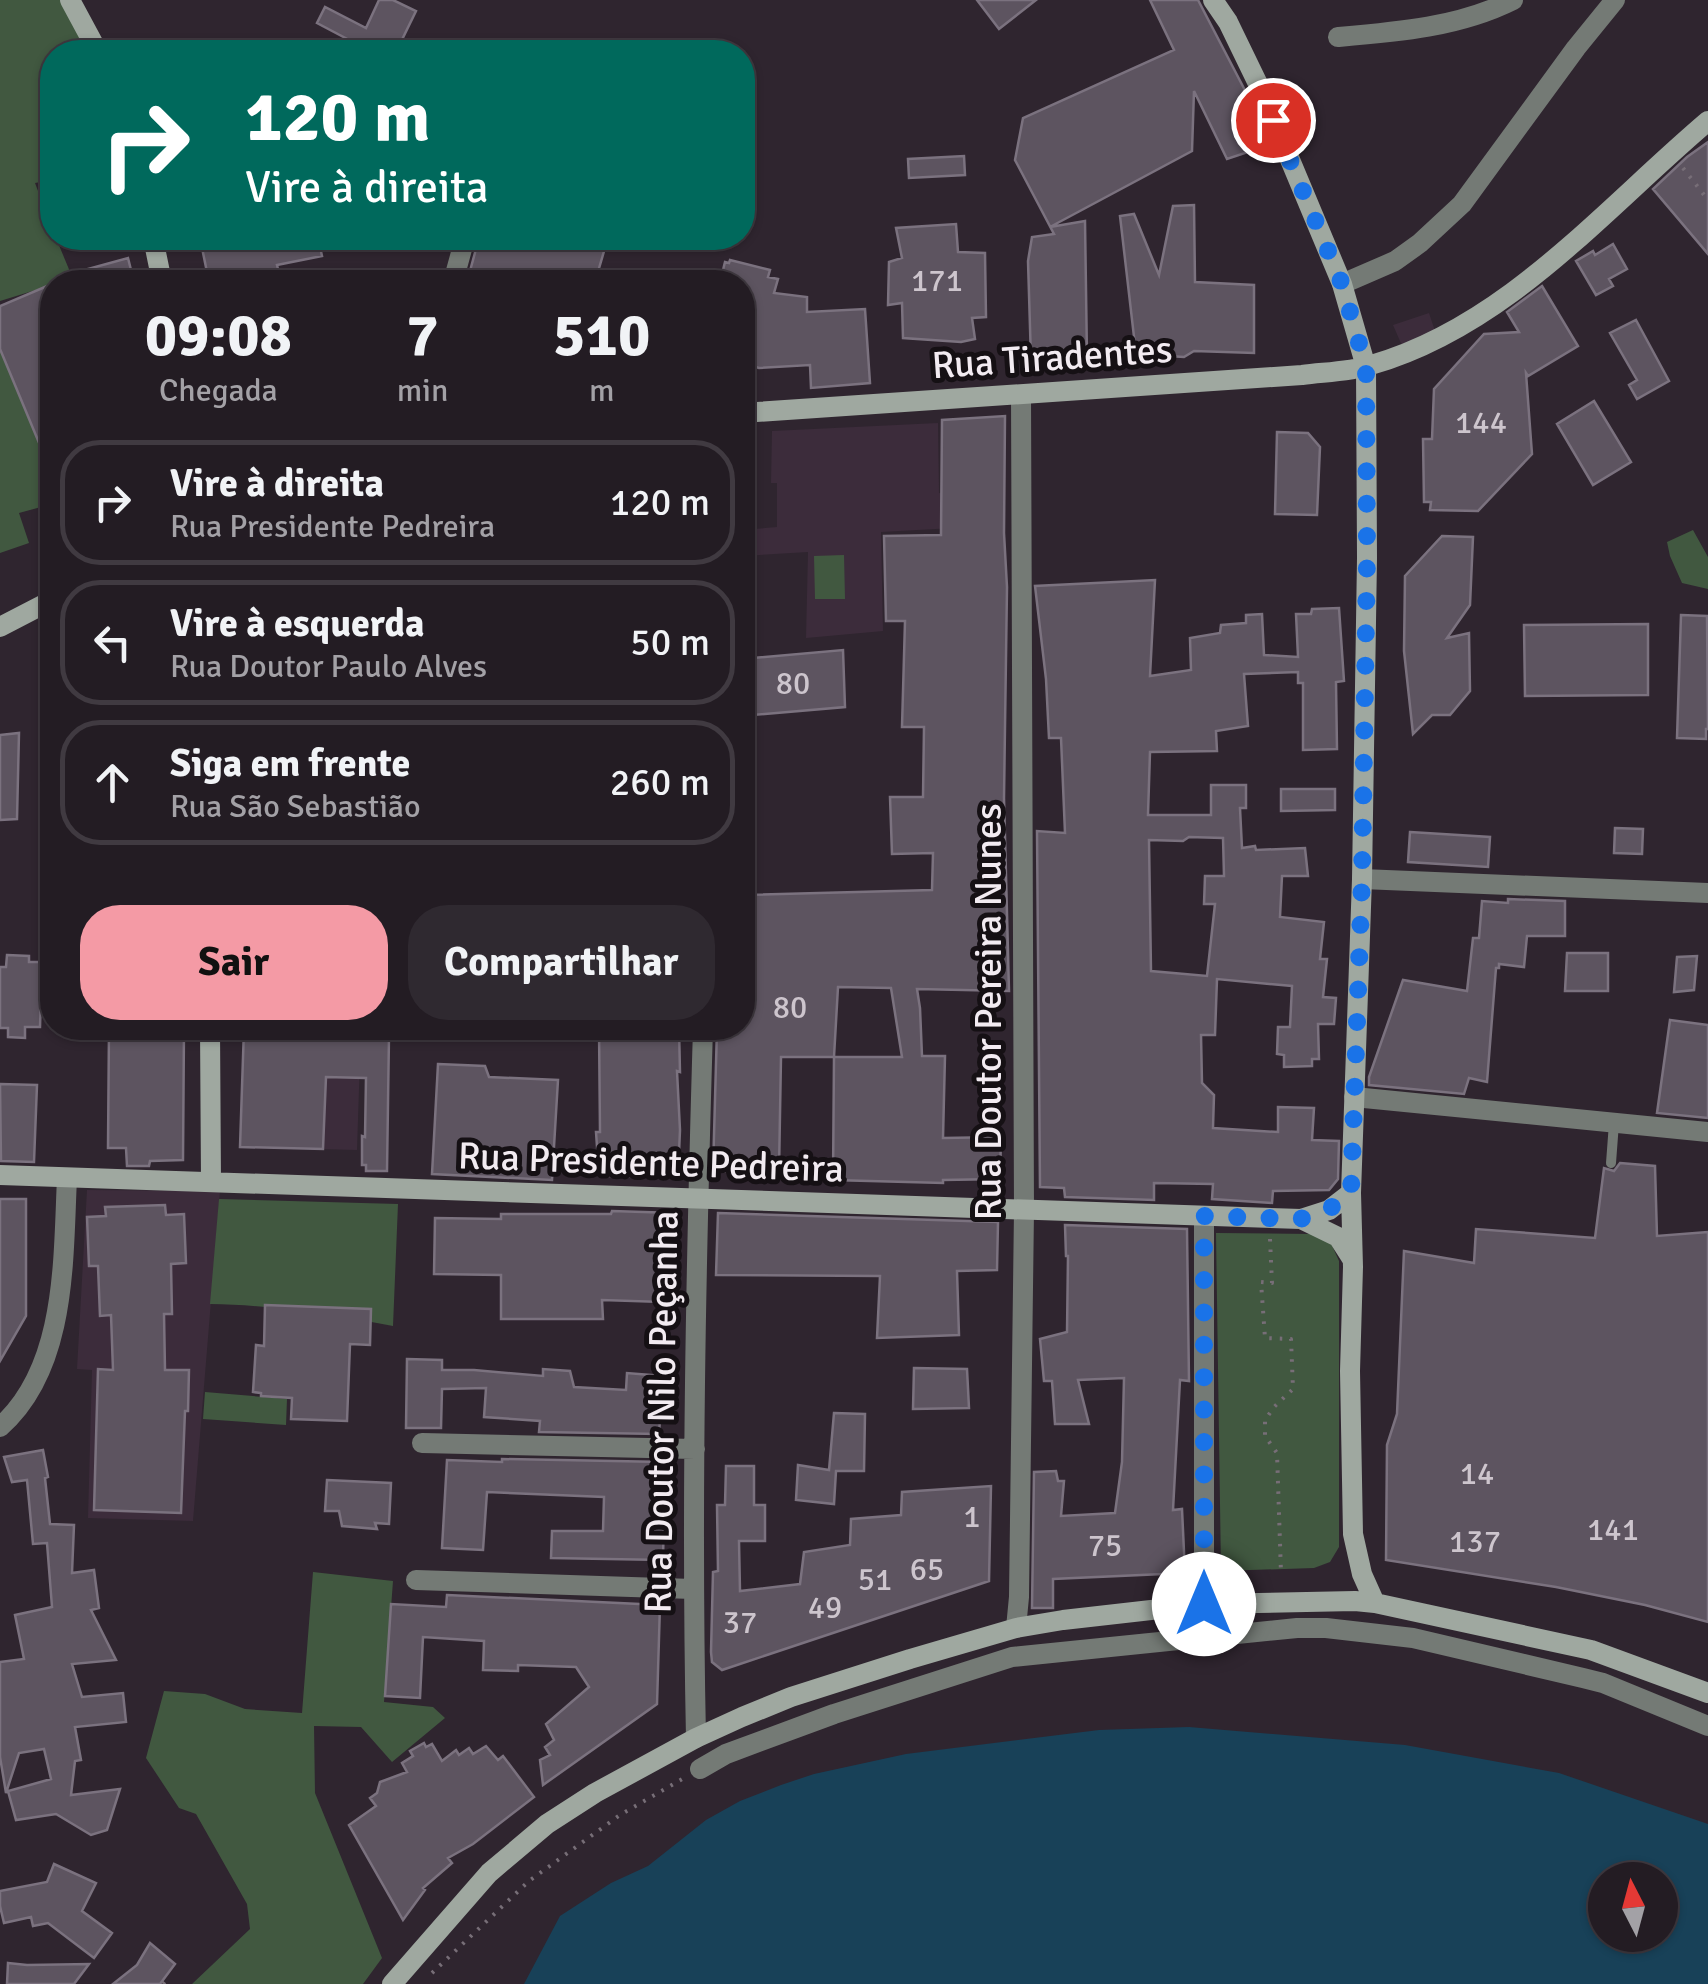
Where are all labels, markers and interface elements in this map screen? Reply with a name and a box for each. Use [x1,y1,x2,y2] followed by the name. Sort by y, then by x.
[245,74,430,160] text: 120 m
[1231,78,1316,163] pin
[80,80,210,210] icon: right
[1246,93,1301,148] icon: arrive
[245,160,489,215] text: Vire à direita
[911,261,963,300] house number: 171
[145,299,292,373] text: 09:08
[406,299,439,373] text: 7
[553,299,650,373] text: 510
[930,326,1174,389] street label: Rua Tiradentes
[159,371,278,410] text: Chegada
[397,371,448,410] text: min
[589,371,614,410] text: m
[1455,403,1507,442] house number: 144
[170,460,384,507] text: Vire à direita
[85,475,140,530] icon: right
[610,479,710,526] text: 120 m
[170,507,495,546] text: Rua Presidente Pedreira
[170,600,424,647] text: Vire à esquerda
[85,615,140,670] icon: left
[630,619,710,666] text: 50 m
[170,647,487,686] text: Rua Doutor Paulo Alves
[776,664,810,703] house number: 80
[170,740,410,787] text: Siga em frente
[85,755,140,810] icon: ahead
[610,759,710,806] text: 260 m
[170,787,421,826] text: Rua São Sebastião
[965,803,1012,1221] street label: Rua Doutor Pereira Nunes
[80,905,388,1020] button: Sair
[408,905,715,1020] button: Compartilhar
[773,988,807,1027] house number: 80
[457,1132,845,1193] street label: Rua Presidente Pedreira
[634,1210,689,1614] street label: Rua Doutor Nilo Peçanha
[1460,1454,1494,1493] house number: 14
[963,1497,981,1536] house number: 1
[1587,1510,1639,1549] house number: 141
[1449,1522,1501,1561] house number: 137
[1088,1526,1122,1565] house number: 75
[910,1550,944,1589] house number: 65
[1152,1552,1256,1656] position arrow
[858,1560,892,1599] house number: 51
[808,1588,842,1627] house number: 49
[723,1603,757,1642] house number: 37
[1588,1862,1678,1952] north arrow
[1588,1862,1678,1952] map controls

